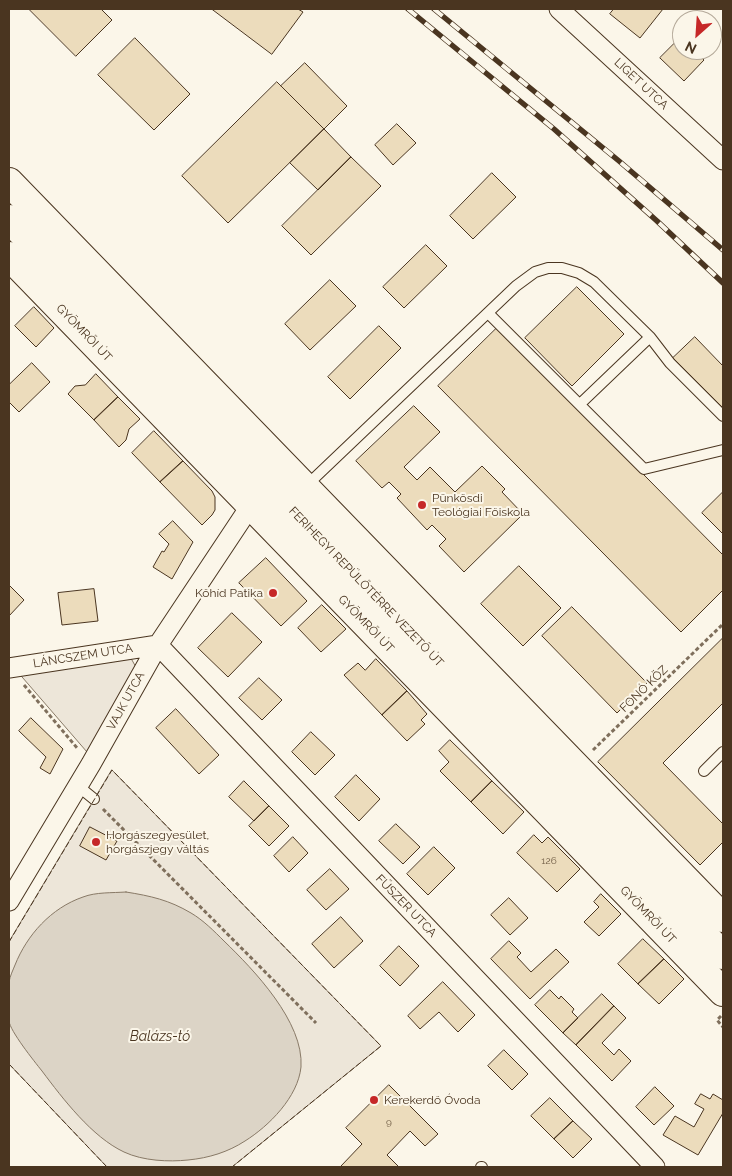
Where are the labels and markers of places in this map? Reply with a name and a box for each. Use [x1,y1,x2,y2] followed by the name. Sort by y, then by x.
[432,491,530,519] place label: Pünkösdi Teológiai Főiskola
[416,499,428,511] marker: Pünkösdi Teológiai Főiskola
[195,586,263,600] place label: Kőhíd Patika
[267,587,279,599] marker: Kőhíd Patika
[106,828,209,856] place label: Horgászegyesület, horgászjegy váltás
[90,836,102,848] marker: Horgászegyesület, horgászjegy váltás
[384,1093,481,1107] place label: Kerekerdő Óvoda
[368,1094,380,1106] marker: Kerekerdő Óvoda

